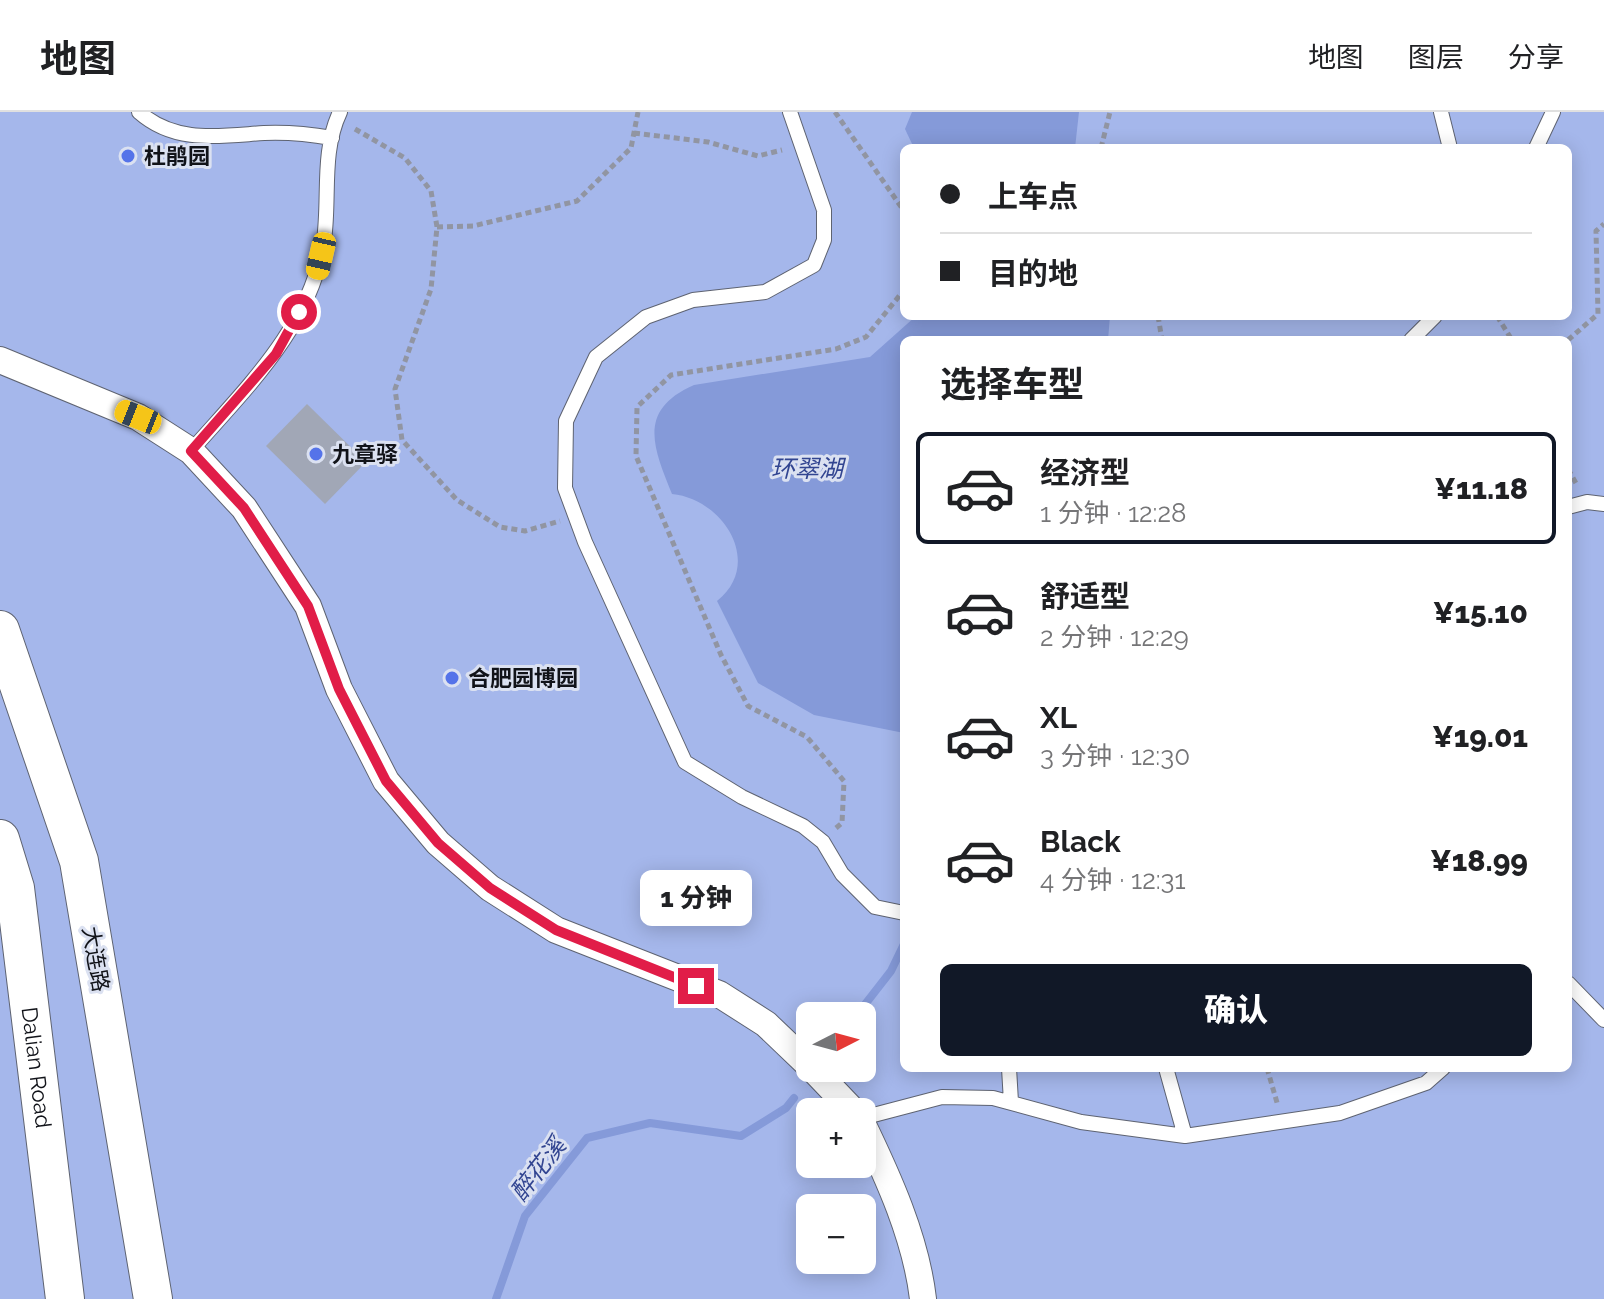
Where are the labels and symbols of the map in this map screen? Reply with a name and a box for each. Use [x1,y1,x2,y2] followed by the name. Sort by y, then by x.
[144,143,210,169] place label: 杜鹃园
[119,147,137,165] marker: 杜鹃园
[304,230,338,282] car
[281,294,317,330] route start
[111,397,165,437] car
[332,441,398,467] place label: 九章驿
[307,445,325,463] marker: 九章驿
[771,454,847,483] water label: 环翠湖
[468,665,578,691] place label: 合肥园博园
[443,669,461,687] marker: 合肥园博园
[640,870,752,926] callout: 1 分钟
[77,924,115,994] street label: 大连路
[678,968,714,1004] route end
[796,1002,876,1082] north arrow
[17,1005,57,1129] street label: Dalian Road
[504,1129,573,1206] water label: 醉花溪

